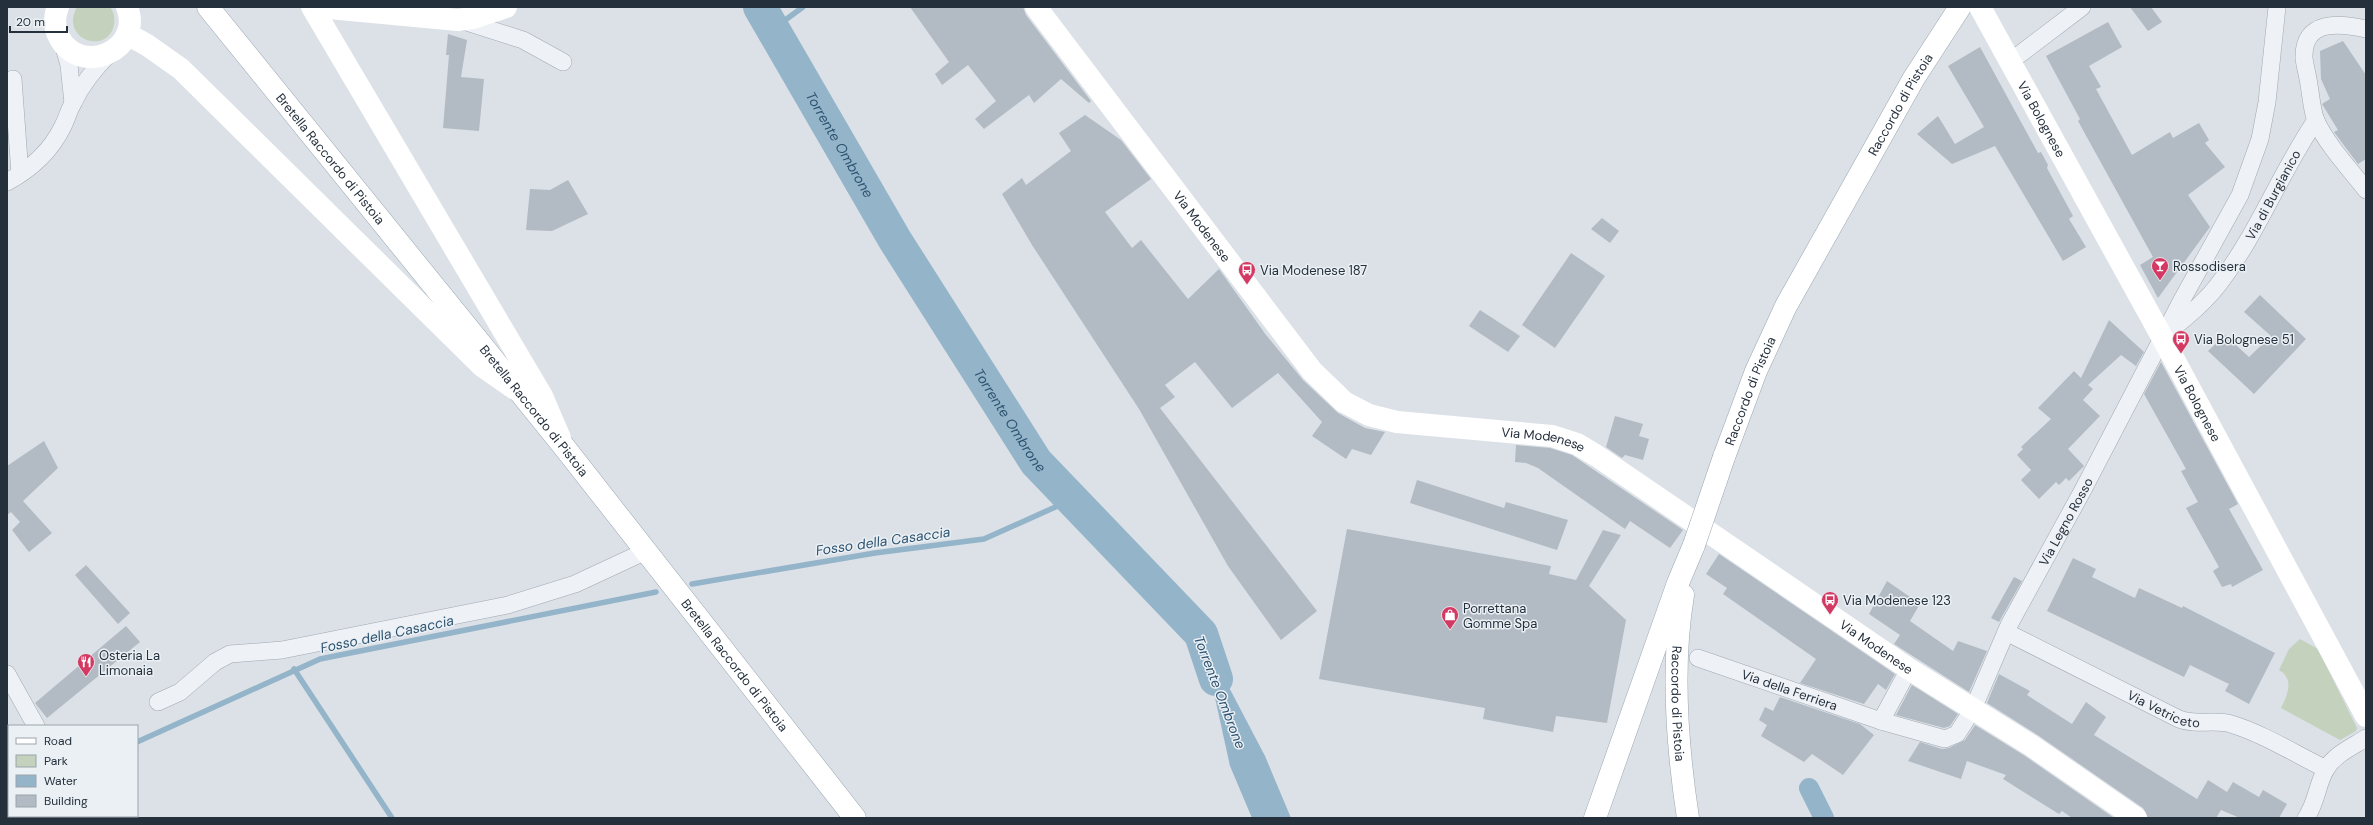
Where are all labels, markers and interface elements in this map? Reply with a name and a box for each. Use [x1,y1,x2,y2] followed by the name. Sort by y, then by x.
[10,8,67,34] scale bar
[16,14,45,30] text: 20 m
[1864,50,1937,159] street label: Raccordo di Pistoia
[2014,78,2069,160] street label: Via Bolognese
[802,88,878,201] water label: Torrente Ombrone
[272,90,388,228] street label: Bretella Raccordo di Pistoia
[2242,147,2305,243] street label: Via di Burgianico
[1169,187,1234,266] street label: Via Modenese
[2150,256,2170,281] bar icon: Rossodisera
[2173,258,2246,275] place label: Rossodisera
[1237,260,1257,285] bus stop icon: Via Modenese 187
[1260,262,1367,279] place label: Via Modenese 187
[2171,329,2191,354] bus stop icon: Via Bolognese 51
[2194,331,2294,348] place label: Via Bolognese 51
[1721,334,1780,448] street label: Raccordo di Pistoia
[476,342,592,480] street label: Bretella Raccordo di Pistoia
[2170,362,2225,445] street label: Via Bolognese
[970,365,1050,476] water label: Torrente Ombrone
[1501,423,1588,456] street label: Via Modenese
[2035,475,2097,569] street label: Via Legno Rosso
[814,523,952,559] water label: Fosso della Casaccia
[1820,590,1840,615] bus stop icon: Via Modenese 123
[1843,592,1951,609] place label: Via Modenese 123
[677,595,792,735] street label: Bretella Raccordo di Pistoia
[1463,600,1537,632] place label: Porrettana Gomme Spa
[1440,605,1460,630] shop icon: Porrettana Gomme Spa
[319,611,456,657] water label: Fosso della Casaccia
[1836,616,1916,678] street label: Via Modenese
[1190,633,1250,751] water label: Torrente Ombrone
[1667,645,1689,762] street label: Raccordo di Pistoia
[99,647,160,679] place label: Osteria La Limonaia
[76,652,96,677] restaurant icon: Osteria La Limonaia
[1739,666,1840,714] street label: Via della Ferriera
[2124,686,2200,731] street label: Via Vetriceto
[8,725,138,817] legend
[44,733,72,749] text: Road
[44,753,68,769] text: Park
[44,773,78,789] text: Water
[44,793,88,809] text: Building

